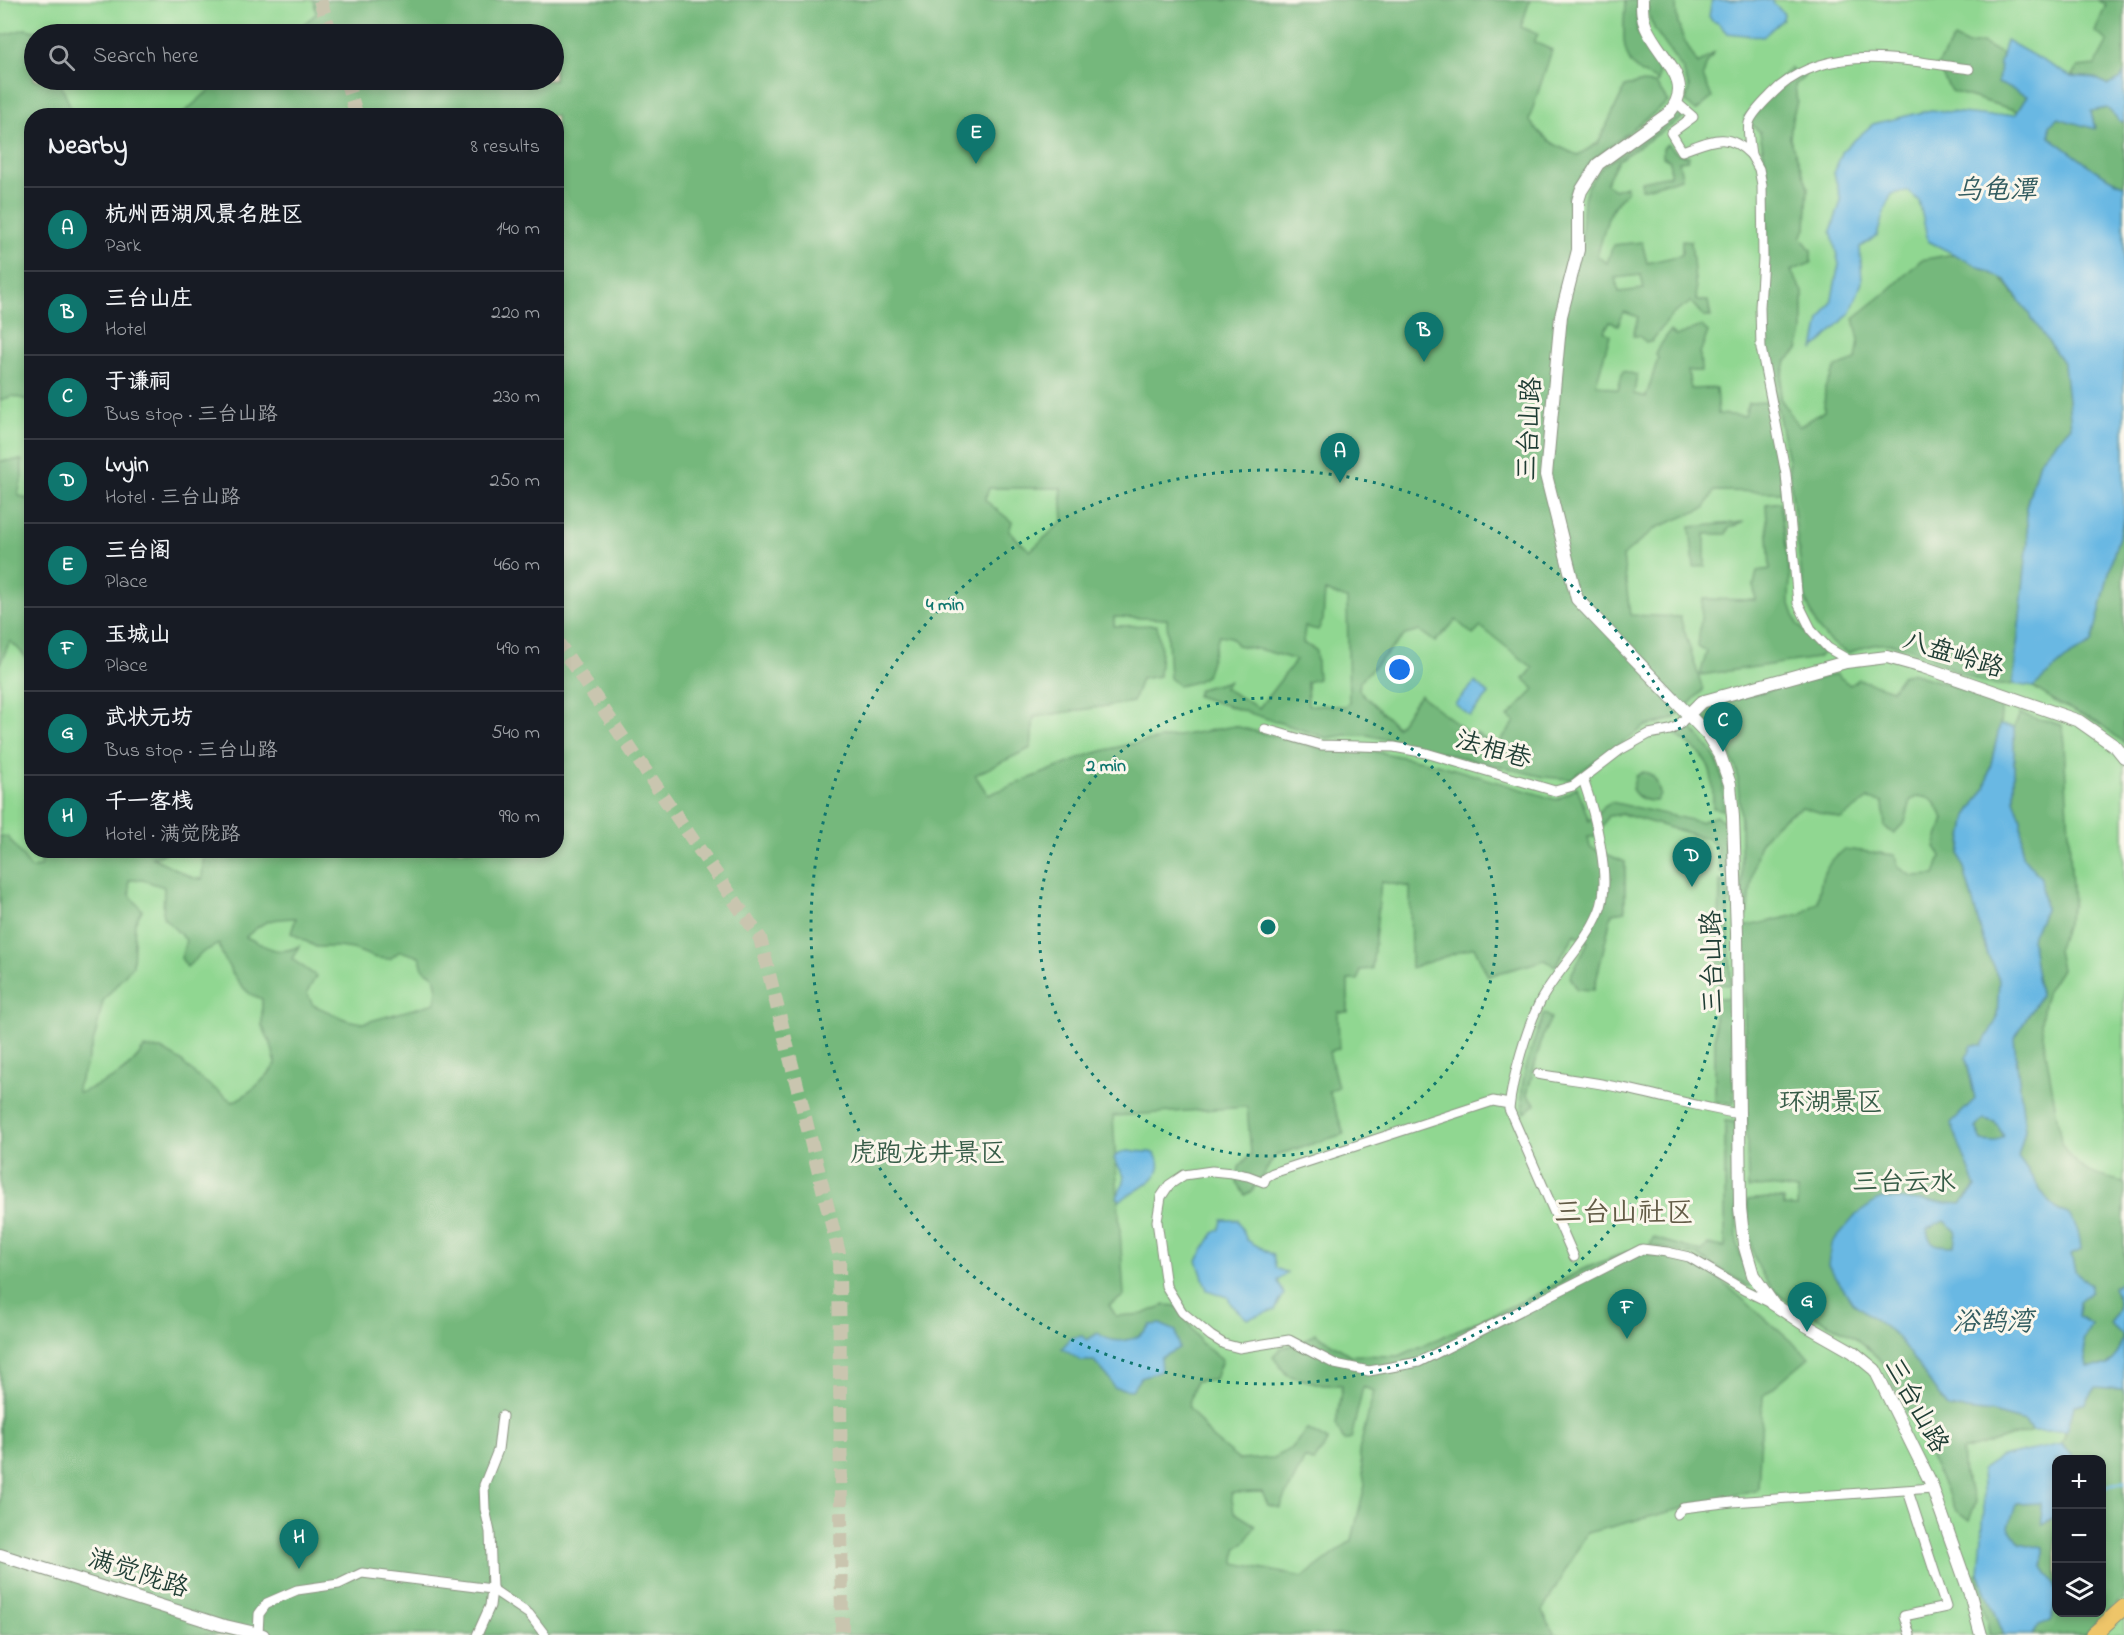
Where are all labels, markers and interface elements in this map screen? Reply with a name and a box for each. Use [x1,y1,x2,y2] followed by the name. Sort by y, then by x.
[24,24,564,90] search box
[45,41,78,74] icon: search
[93,41,198,73] text: Search here
[956,114,996,164] pin: E
[48,128,127,166] text: Nearby
[471,133,540,162] text: 8 results
[1956,172,2038,211] water label: 乌龟潭
[105,200,303,232] text: 杭州西湖风景名胜区
[61,215,74,244] text: A
[496,215,540,244] text: 140 m
[105,232,141,261] text: Park
[105,284,193,316] text: 三台山庄
[61,299,74,328] text: B
[491,299,540,328] text: 220 m
[1404,312,1444,362] pin: B
[105,316,146,345] text: Hotel
[105,367,171,399] text: 于谦祠
[1509,376,1553,482] street label: 三台山路
[62,383,73,412] text: C
[493,383,540,412] text: 230 m
[105,401,277,430] text: Bus stop · 三台山路
[1320,434,1360,483] pin: A
[105,450,149,482] text: Lvyin
[60,467,75,496] text: D
[489,467,540,496] text: 250 m
[105,484,240,513] text: Hotel · 三台山路
[105,536,171,568] text: 三台阁
[61,551,74,580] text: E
[494,551,540,580] text: 460 m
[105,568,147,597] text: Place
[926,593,964,619] text: 4 min
[105,620,171,652] text: 玉城山
[1898,623,2008,689] street label: 八盘岭路
[61,635,74,664] text: F
[497,635,540,664] text: 490 m
[105,652,147,681] text: Place
[1385,655,1414,684] your location
[1704,702,1742,752] pin: C
[105,703,193,735] text: 武状元坊
[61,719,74,748] text: G
[491,719,540,748] text: 540 m
[1450,722,1536,780] street label: 法相巷
[105,737,277,766] text: Bus stop · 三台山路
[1085,754,1126,780] text: 2 min
[105,787,193,819] text: 千一客栈
[62,803,73,832] text: H
[499,803,540,832] text: 990 m
[105,821,240,850] text: Hotel · 满觉陇路
[1672,838,1712,887] pin: D
[1694,910,1734,1014] street label: 三台山路
[1258,917,1278,937] centre of rings
[1779,1085,1883,1123] park label: 环湖景区
[850,1136,1006,1174] park label: 虎跑龙井景区
[1852,1165,1956,1203] park label: 三台云水
[1554,1194,1694,1235] district label: 三台山社区
[1788,1282,1826,1332] pin: G
[1608,1290,1646,1339] pin: F
[1953,1304,2036,1343] water label: 浴鹄湾
[1873,1351,1957,1461] street label: 三台山路
[2052,1455,2106,1617] map controls
[2052,1455,2106,1509] button: +
[2052,1509,2106,1563] button: −
[280,1520,318,1569] pin: H
[83,1541,193,1609] street label: 满觉陇路
[2052,1563,2106,1617] button: layers

